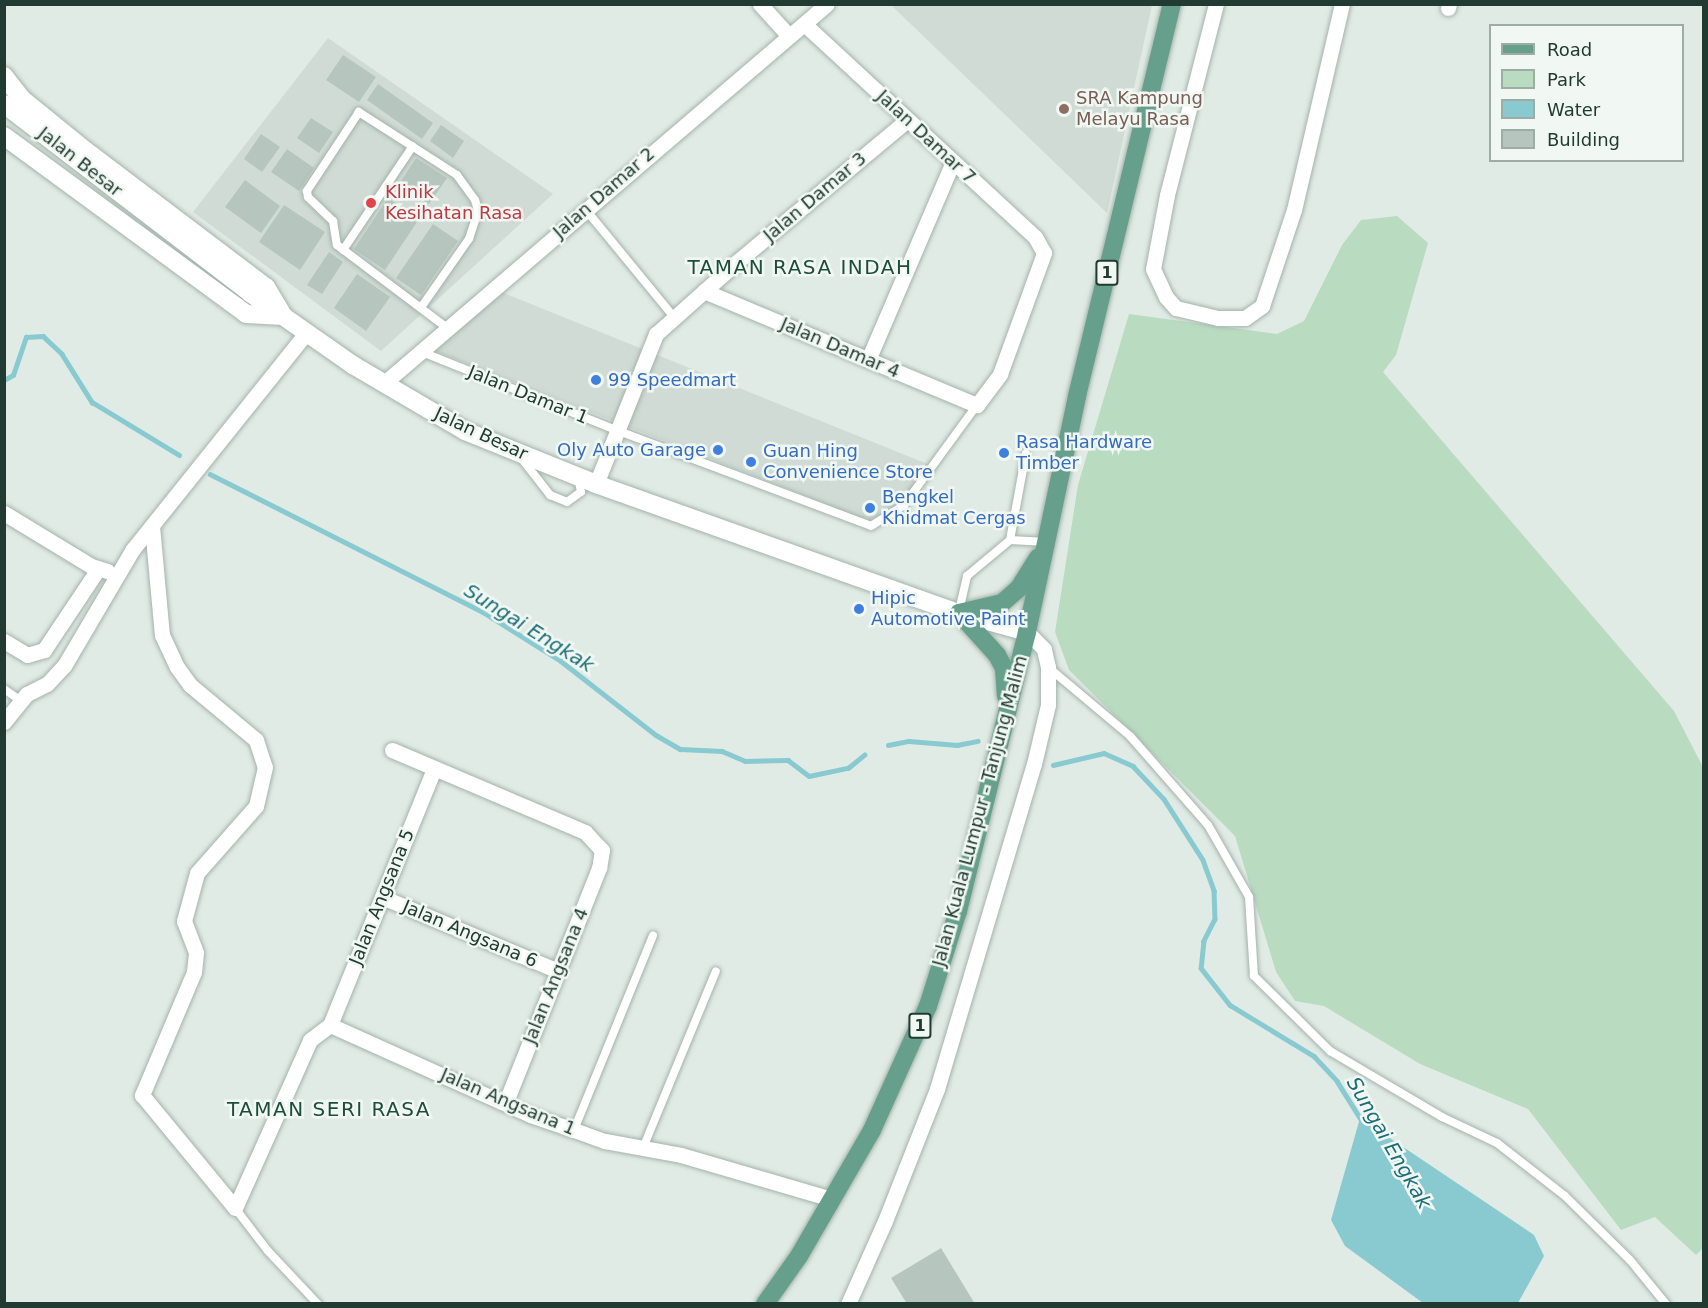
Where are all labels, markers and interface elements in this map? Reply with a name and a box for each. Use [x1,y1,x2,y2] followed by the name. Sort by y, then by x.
[1489,24,1684,162] legend
[1547,39,1592,60] text: Road
[1547,69,1586,90] text: Park
[872,86,980,188] street label: Jalan Damar 7
[1076,88,1203,130] place label: SRA Kampung Melayu Rasa
[1547,99,1600,120] text: Water
[1057,102,1071,116] marker: SRA Kampung Melayu Rasa
[34,122,126,202] street label: Jalan Besar
[1547,129,1620,150] text: Building
[549,143,659,243] street label: Jalan Damar 2
[759,148,871,246] street label: Jalan Damar 3
[385,182,523,224] place label: Klinik Kesihatan Rasa
[362,194,380,212] marker: Klinik Kesihatan Rasa
[687,255,913,279] district label: TAMAN RASA INDAH
[1095,260,1119,286] road number: 1
[777,313,903,383] street label: Jalan Damar 4
[465,361,591,429] street label: Jalan Damar 1
[608,369,736,391] place label: 99 Speedmart
[589,373,603,387] marker: 99 Speedmart
[431,403,531,465] street label: Jalan Besar
[1016,432,1152,474] place label: Rasa Hardware Timber
[557,439,706,461] place label: Oly Auto Garage
[763,441,933,484] place label: Guan Hing Convenience Store
[711,443,725,457] marker: Oly Auto Garage
[997,446,1011,460] marker: Rasa Hardware Timber
[744,455,758,469] marker: Guan Hing Convenience Store
[882,487,1026,530] place label: Bengkel Khidmat Cergas
[863,501,877,515] marker: Bengkel Khidmat Cergas
[460,579,598,677] water label: Sungai Engkak
[871,588,1025,630] place label: Hipic Automotive Paint
[852,602,866,616] marker: Hipic Automotive Paint
[928,653,1032,969] street label: Jalan Kuala Lumpur - Tanjung Malim
[345,826,419,968] street label: Jalan Angsana 5
[399,896,541,972] street label: Jalan Angsana 6
[519,905,593,1047] street label: Jalan Angsana 4
[908,1013,932,1039] road number: 1
[437,1064,579,1140] street label: Jalan Angsana 1
[1342,1073,1436,1213] water label: Sungai Engkak
[227,1097,431,1121] district label: TAMAN SERI RASA

